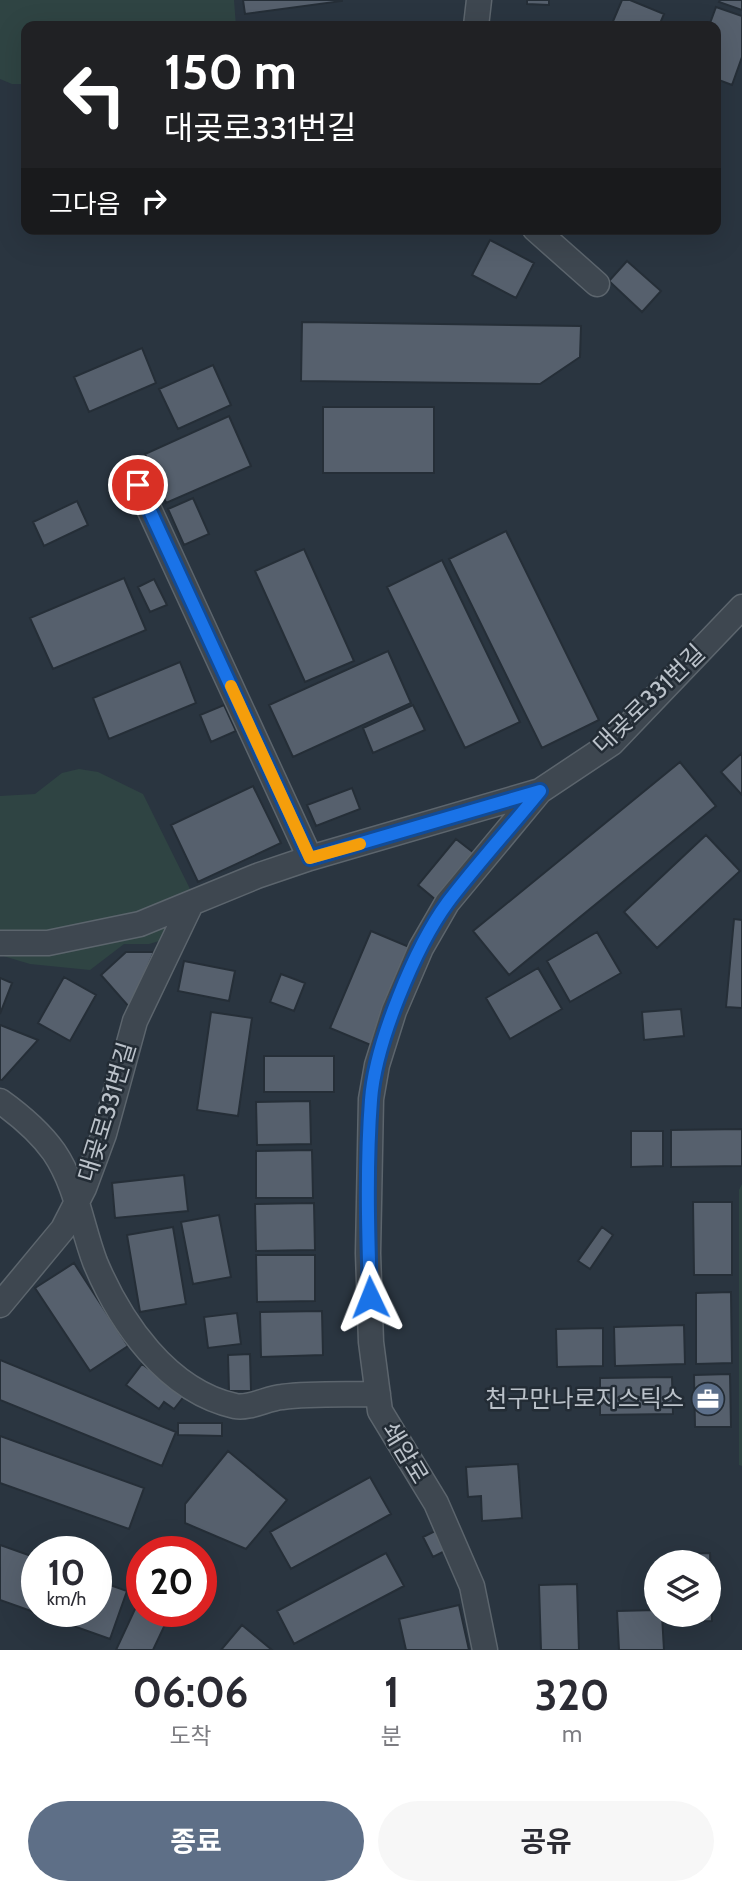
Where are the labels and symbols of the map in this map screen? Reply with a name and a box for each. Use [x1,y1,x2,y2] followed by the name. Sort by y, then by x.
[108,455,168,515] pin
[587,638,711,759] street label: 대곶로331번길
[72,1039,141,1185] street label: 대곶로331번길
[333,1260,407,1334] position arrow
[689,1380,727,1418] office icon: 천구만나로지스틱스
[485,1384,684,1413] place label: 천구만나로지스틱스
[376,1417,435,1489] street label: 쇄암로
[126,1536,217,1627] speed limit sign: 20

